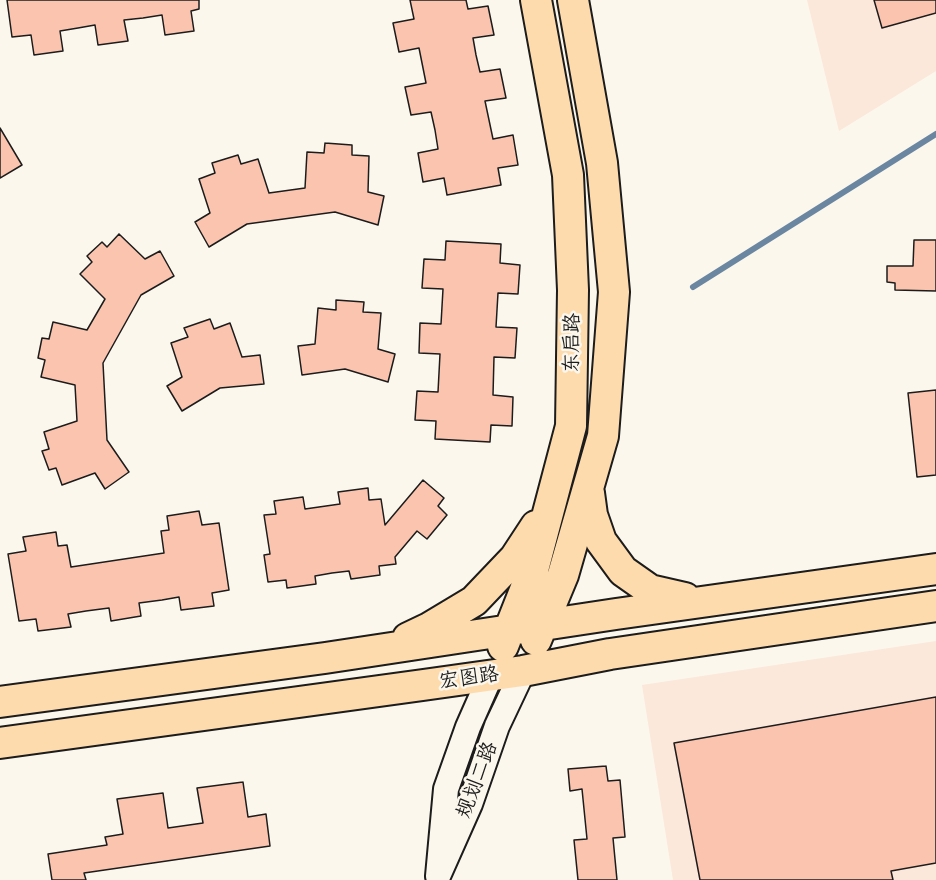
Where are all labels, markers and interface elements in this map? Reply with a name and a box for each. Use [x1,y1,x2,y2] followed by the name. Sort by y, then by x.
[559,313,585,373] street label: 东启路
[438,662,500,694] street label: 宏图路
[451,738,503,822] street label: 规划二路

